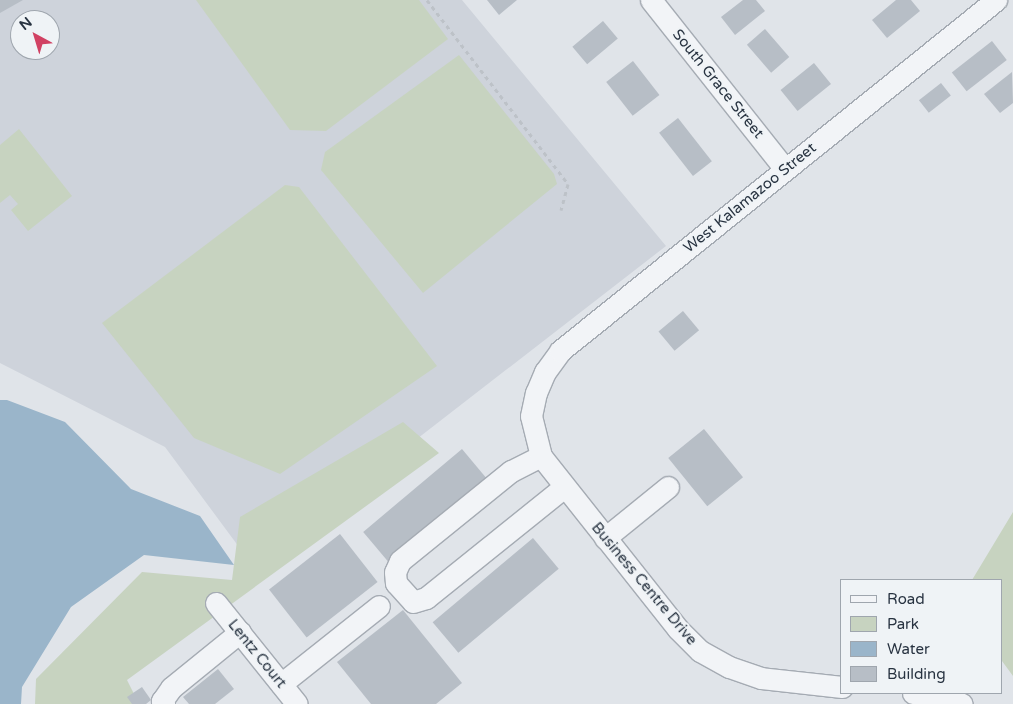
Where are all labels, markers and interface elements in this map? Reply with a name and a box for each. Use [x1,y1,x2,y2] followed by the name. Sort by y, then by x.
[10,10,60,60] north arrow
[16,14,36,34] text: N
[669,26,767,142] street label: South Grace Street
[680,139,820,257] street label: West Kalamazoo Street
[587,519,701,649] street label: Business Centre Drive
[840,579,1003,694] legend
[887,590,925,608] text: Road
[887,615,919,633] text: Park
[224,616,290,692] street label: Lentz Court
[887,640,930,658] text: Water
[887,665,946,683] text: Building

